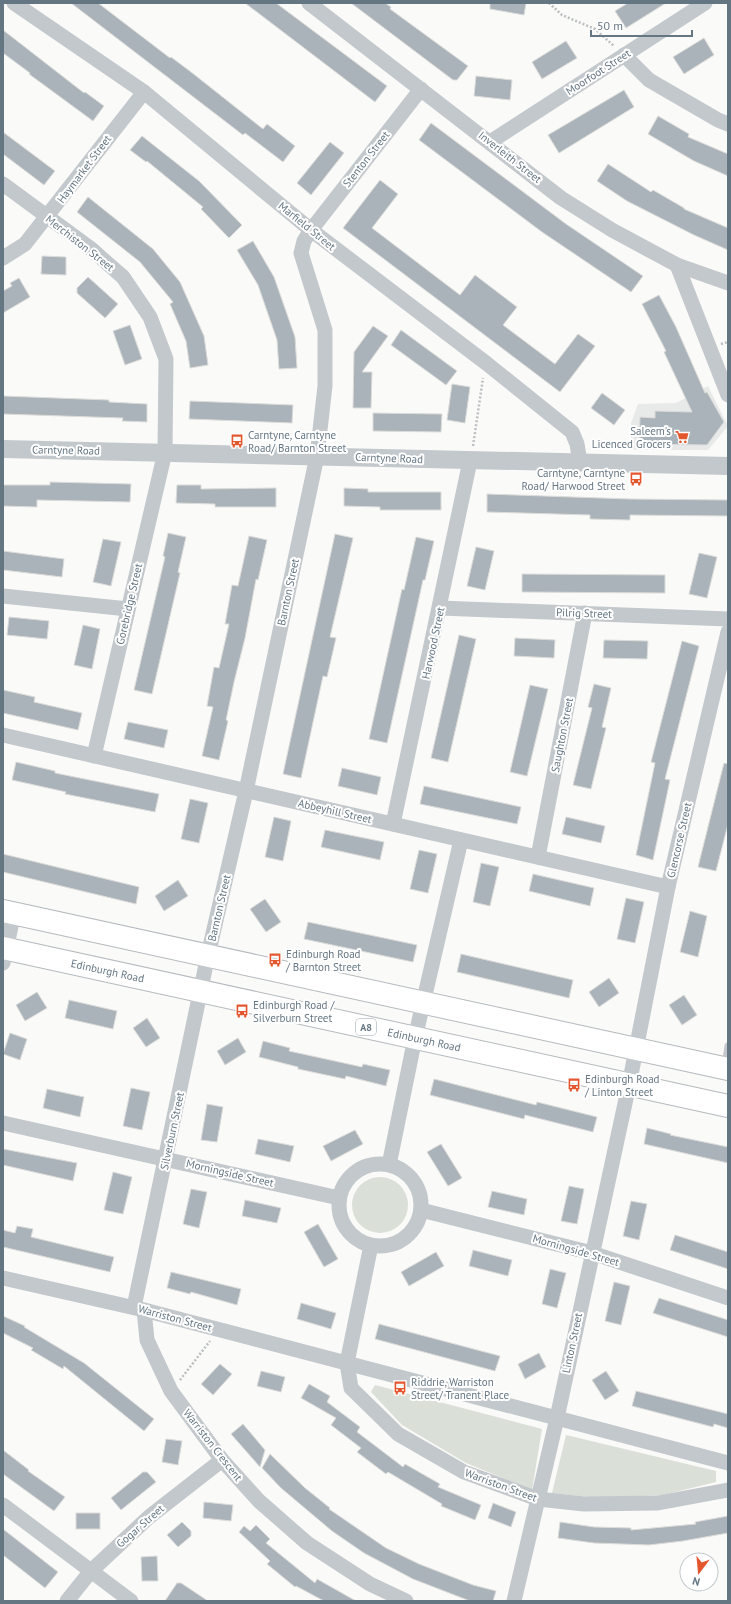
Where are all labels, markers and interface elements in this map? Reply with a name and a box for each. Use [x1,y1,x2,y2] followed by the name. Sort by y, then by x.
[591,12,692,38] scale bar
[597,18,623,33] text: 50 m
[563,46,633,98] street label: Moorfoot Street
[340,128,392,190] street label: Stenton Street
[476,128,545,186] street label: Inverleith Street
[54,132,114,206] street label: Haymarket Street
[276,199,339,254] street label: Marfield Street
[43,212,117,274] street label: Merchiston Street
[592,424,671,451] place label: Saleem's Licenced Grocers
[248,428,347,455] place label: Carntyne, Carntyne Road/ Barnton Street
[674,429,690,445] supermarket icon: Saleem's Licenced Grocers
[229,433,245,449] bus stop icon: Carntyne, Carntyne Road/ Barnton Street
[32,442,100,458] street label: Carntyne Road
[355,450,423,466] street label: Carntyne Road
[522,466,625,493] place label: Carntyne, Carntyne Road/ Harwood Street
[628,471,644,487] bus stop icon: Carntyne, Carntyne Road/ Harwood Street
[274,557,302,627] street label: Barnton Street
[113,562,145,646] street label: Gorebridge Street
[419,605,448,680] street label: Harwood Street
[556,605,612,621] street label: Pilrig Street
[548,696,576,773] street label: Saughton Street
[297,796,373,826] street label: Abbeyhill Street
[664,801,695,879] street label: Glencorse Street
[205,873,234,943] street label: Barnton Street
[285,947,361,974] place label: Edinburgh Road / Barnton Street
[267,952,283,968] bus stop icon: Edinburgh Road / Barnton Street
[70,956,146,986] street label: Edinburgh Road
[253,998,335,1025] place label: Edinburgh Road / Silverburn Street
[234,1003,250,1019] bus stop icon: Edinburgh Road / Silverburn Street
[356,1019,376,1035] road number: A8
[386,1025,462,1055] street label: Edinburgh Road
[584,1072,660,1099] place label: Edinburgh Road / Linton Street
[566,1077,582,1093] bus stop icon: Edinburgh Road / Linton Street
[157,1091,187,1171] street label: Silverburn Street
[185,1156,275,1190] street label: Morningside Street
[531,1231,621,1269] street label: Morningside Street
[137,1301,214,1335] street label: Warriston Street
[559,1311,585,1374] street label: Linton Street
[411,1375,510,1402] place label: Riddrie, Warriston Street/ Tranent Place
[392,1380,408,1396] bus stop icon: Riddrie, Warriston Street/ Tranent Place
[180,1406,246,1484] street label: Warriston Crescent
[463,1465,539,1505] street label: Warriston Street
[113,1501,167,1551] street label: Gogar Street
[679,1552,719,1592] north arrow
[691,1574,702,1589] text: N

